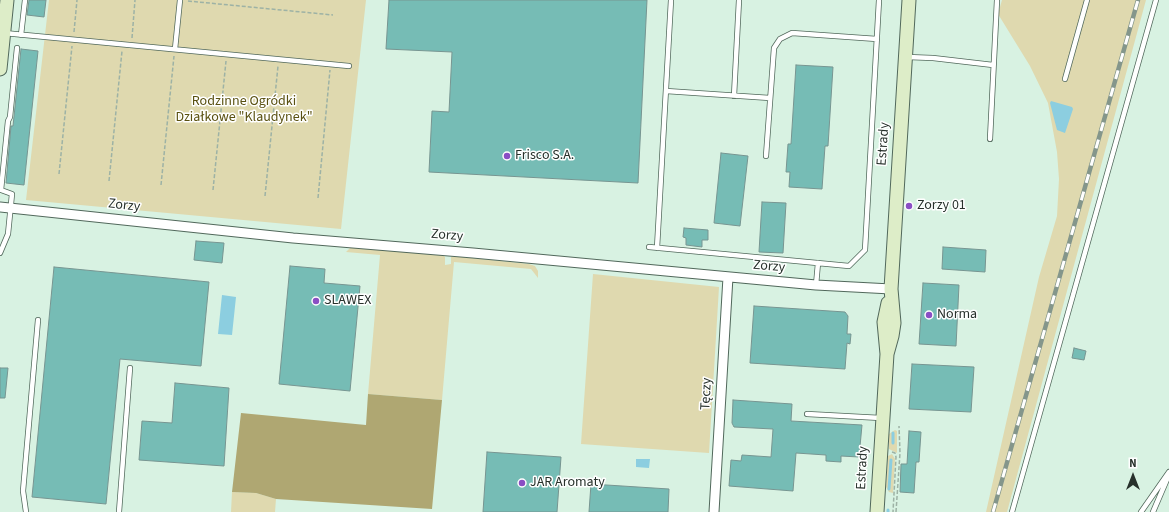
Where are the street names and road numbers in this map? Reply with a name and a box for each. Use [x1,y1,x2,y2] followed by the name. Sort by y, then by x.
[874,122,894,166] street label: Estrady
[107,196,141,216] street label: Zorzy
[430,226,464,246] street label: Zorzy
[752,257,786,277] street label: Zorzy
[698,377,716,411] street label: Tęczy
[853,446,873,490] street label: Estrady

